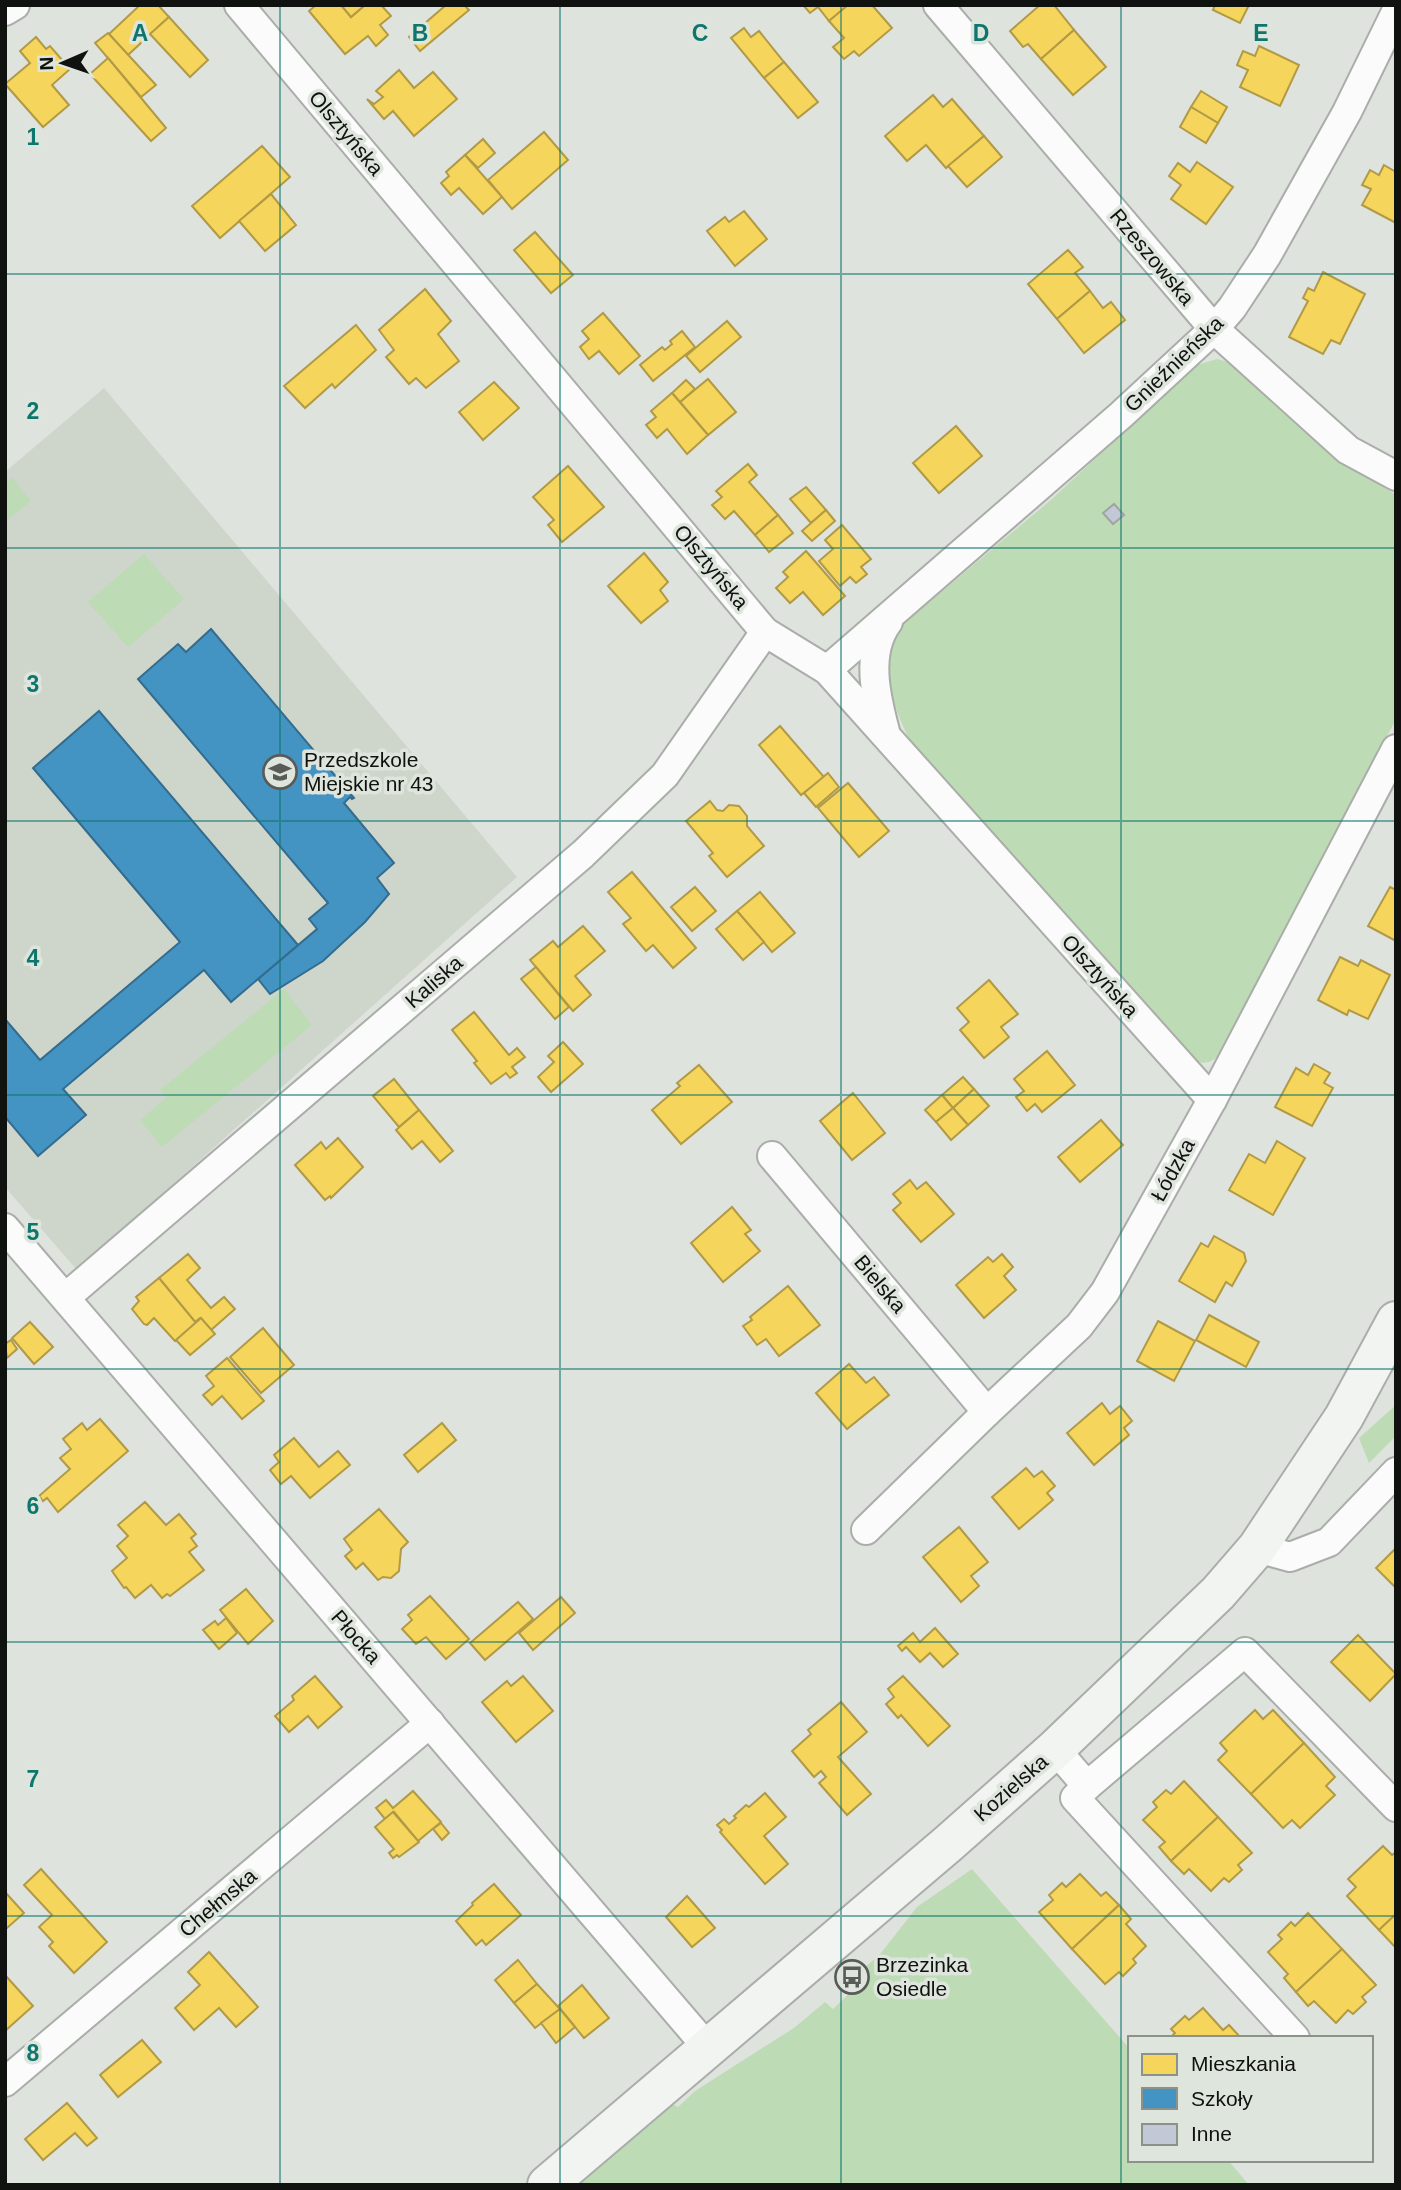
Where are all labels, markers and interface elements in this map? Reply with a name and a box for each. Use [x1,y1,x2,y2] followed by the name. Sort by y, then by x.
[132,20,148,46] text: A
[412,20,428,46] text: B
[692,20,708,46] text: C
[973,20,989,46] text: D
[1253,20,1269,46] text: E
[28,28,98,98] north arrow
[36,56,57,71] text: N
[305,86,388,180] street label: Olsztyńska
[27,124,40,150] text: 1
[1106,204,1199,309] street label: Rzeszowska
[1120,311,1228,416] street label: Gnieźnieńska
[27,398,39,424] text: 2
[670,520,753,614] street label: Olsztyńska
[27,671,39,697] text: 3
[304,748,434,795] place label: Przedszkole Miejskie nr 43
[261,753,299,791] school or university icon: Przedszkole Miejskie nr 43
[1057,930,1143,1022] street label: Olsztyńska
[27,945,40,971] text: 4
[401,951,467,1013] street label: Kaliska
[1146,1134,1199,1205] street label: Łódzka
[27,1219,40,1245] text: 5
[850,1250,911,1317] street label: Bielska
[27,1493,39,1519] text: 6
[327,1605,386,1668] street label: Płocka
[969,1749,1052,1826] street label: Kozielska
[27,1766,39,1792] text: 7
[175,1864,261,1941] street label: Chełmska
[876,1953,969,2000] place label: Brzezinka Osiedle
[833,1958,871,1996] bus stop icon: Brzezinka Osiedle
[1128,2036,1373,2162] legend
[27,2040,40,2066] text: 8
[1191,2052,1296,2075] text: Mieszkania
[1191,2087,1253,2110] text: Szkoły
[1191,2122,1232,2145] text: Inne

